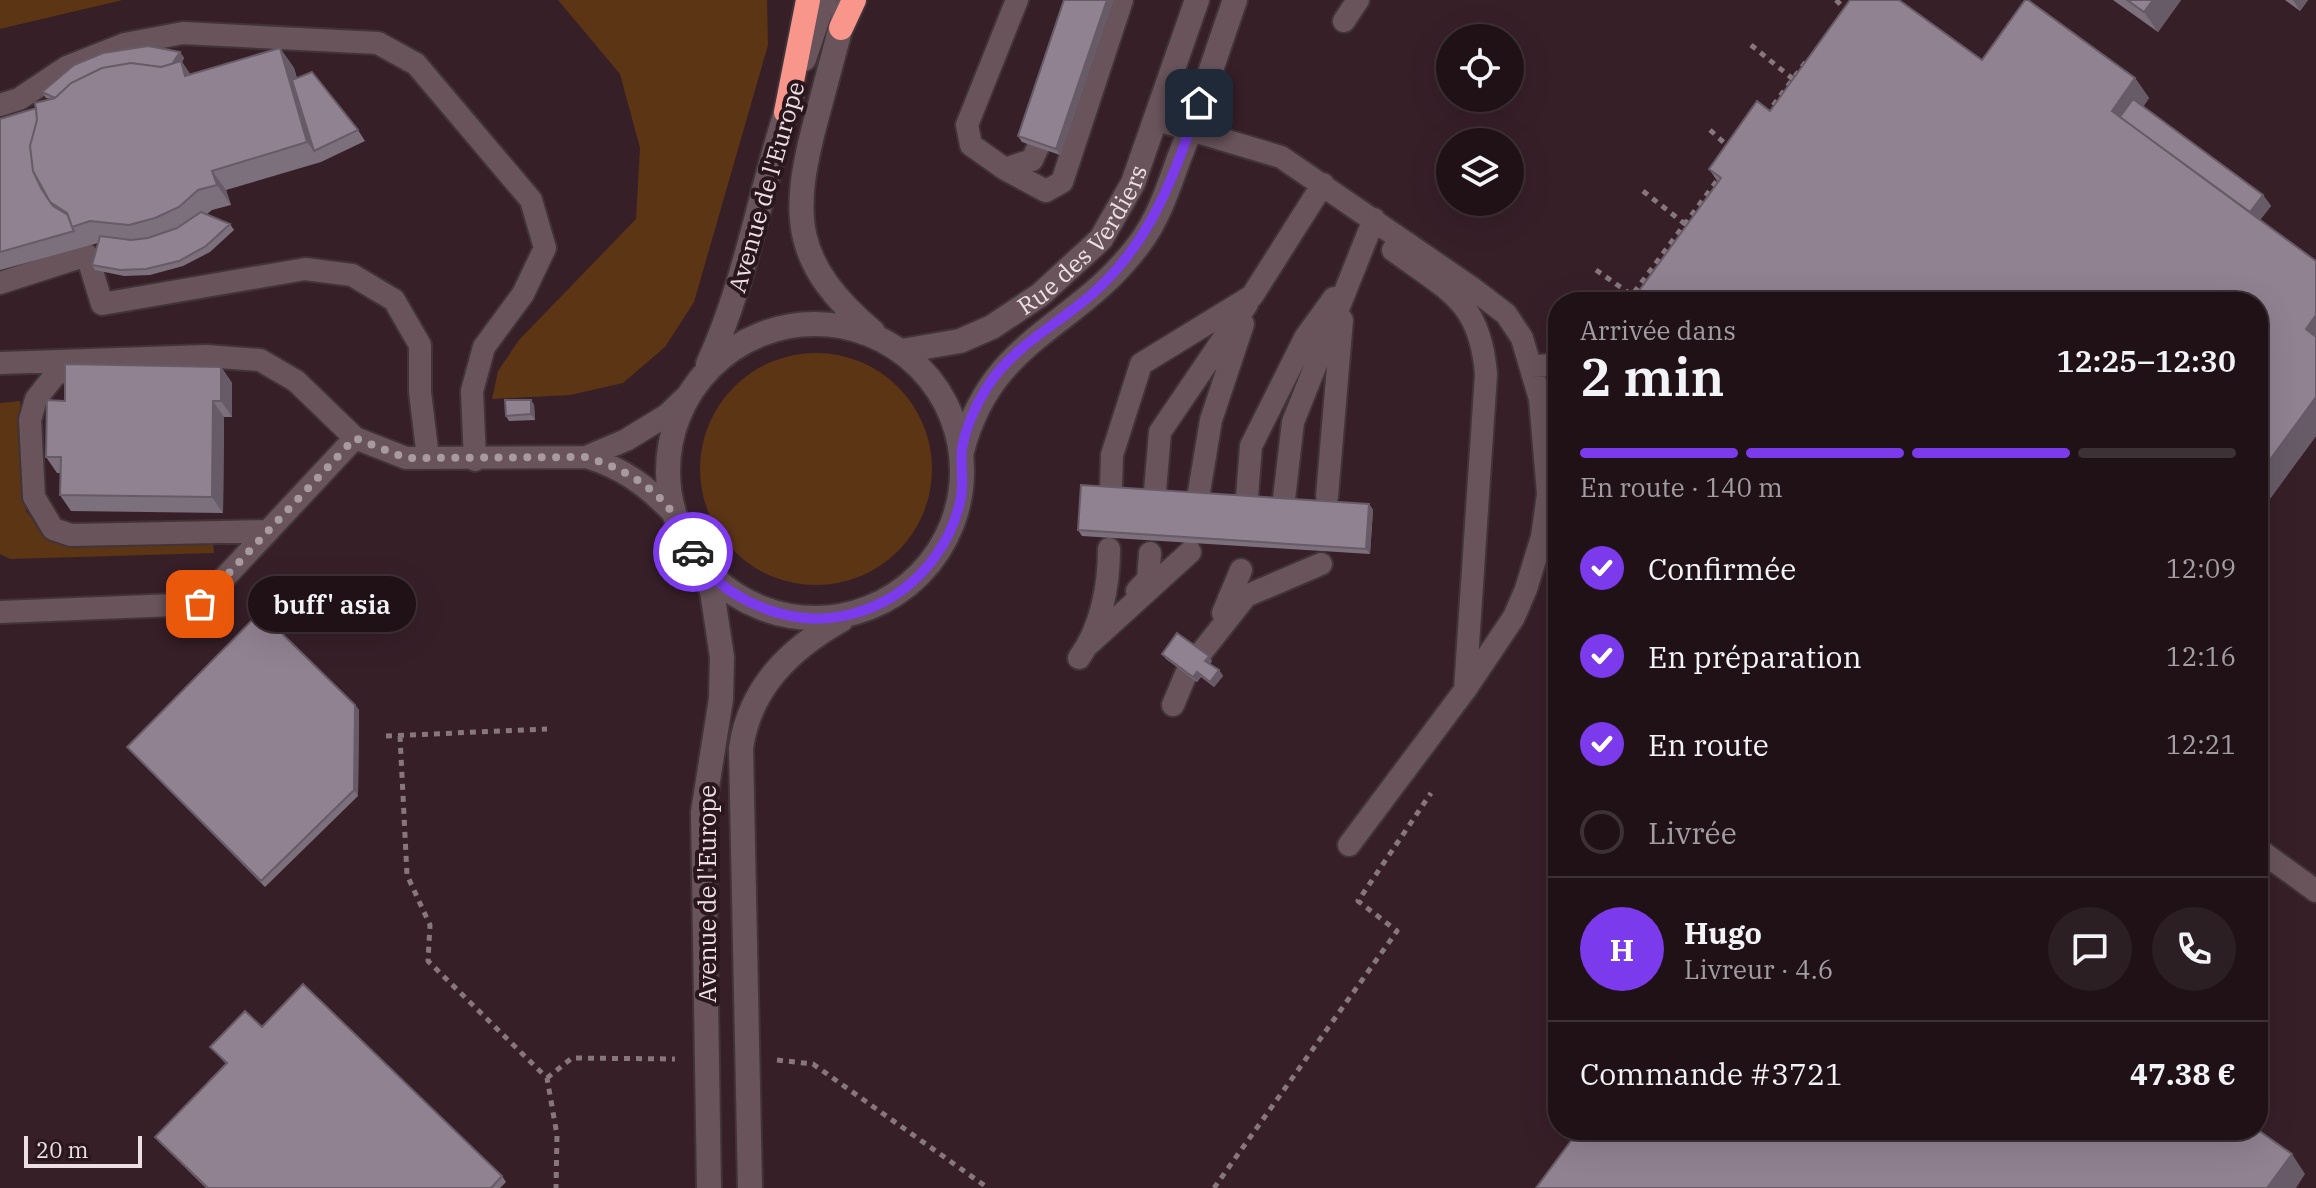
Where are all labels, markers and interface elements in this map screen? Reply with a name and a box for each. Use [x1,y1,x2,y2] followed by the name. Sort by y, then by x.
[1436,24,1524,216] map controls
[1436,24,1524,112] button: locate
[1165,69,1233,137] pin
[721,78,811,296] street label: Avenue de l'Europe
[1177,81,1221,125] icon: home
[1436,128,1524,216] button: layers
[1011,161,1154,322] street label: Rue des Verdiers
[1580,313,1736,347] text: Arrivée dans
[2056,341,2236,380] text: 12:25–12:30
[1580,343,1725,410] text: 2 min
[1580,470,1783,504] text: En route · 140 m
[653,512,733,592] courier
[671,530,715,574] icon: car
[1580,546,1624,590] icon: check
[1648,549,1796,588] text: Confirmée
[2166,551,2236,585] text: 12:09
[166,570,234,638] pin
[248,576,416,632] callout: buff' asia
[178,582,222,626] icon: bag
[273,587,391,621] text: buff' asia
[1580,634,1624,678] icon: check
[1648,637,1862,676] text: En préparation
[2166,639,2236,673] text: 12:16
[1580,722,1624,766] icon: check
[1648,725,1769,764] text: En route
[2166,727,2236,761] text: 12:21
[691,785,723,1003] street label: Avenue de l'Europe
[1648,813,1737,852] text: Livrée
[2048,907,2132,991] button: chat
[2152,907,2236,991] button: phone
[1684,913,1762,952] text: Hugo
[1610,930,1634,969] text: H
[1684,952,1833,986] text: Livreur · 4.6
[1580,1054,1843,1093] text: Commande #3721
[2130,1054,2236,1093] text: 47.38 €
[24,1132,142,1168] scale bar
[36,1135,88,1164] text: 20 m

